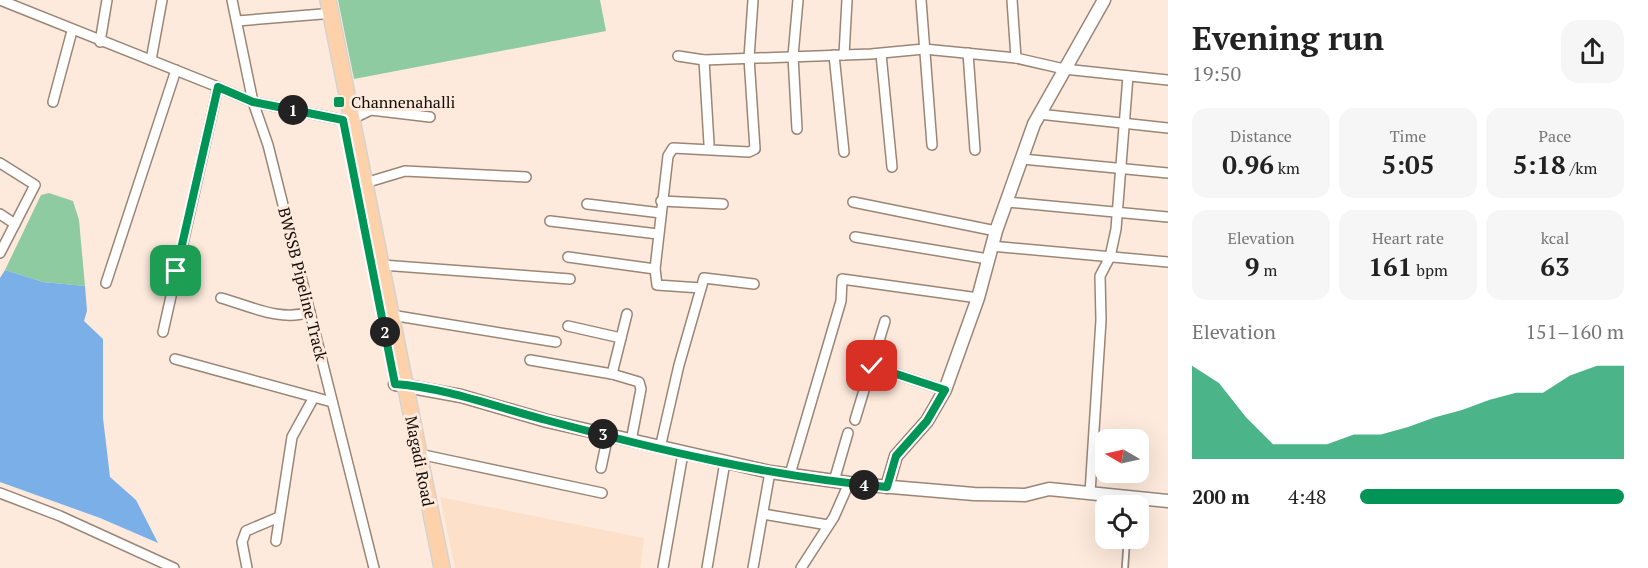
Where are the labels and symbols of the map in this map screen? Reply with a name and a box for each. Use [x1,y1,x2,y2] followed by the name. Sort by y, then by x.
[351,91,456,113] place label: Channenahalli
[278,95,308,125] pin: 1
[332,95,346,109] marker: Channenahalli
[273,205,333,364] street label: BWSSB Pipeline Track
[150,245,201,296] pin
[370,317,400,347] pin: 2
[846,340,897,391] pin
[400,414,440,508] street label: Magadi Road
[588,419,618,449] pin: 3
[1095,429,1149,483] north arrow
[849,470,879,500] pin: 4

